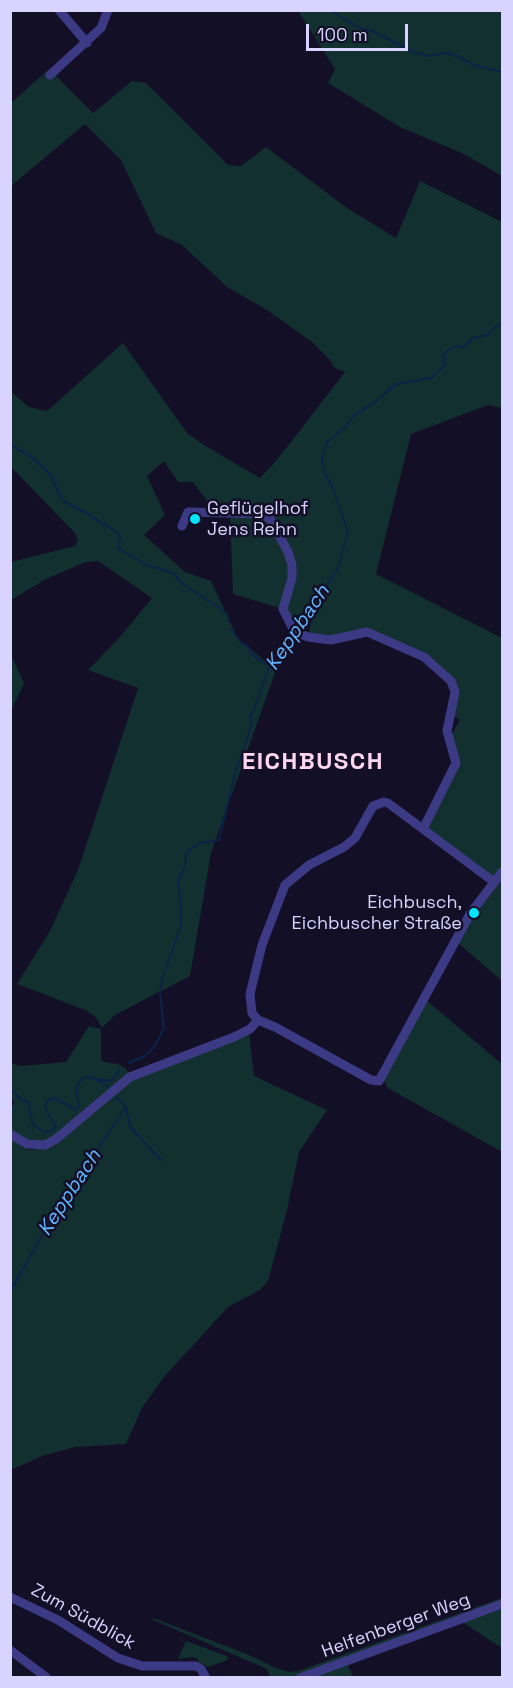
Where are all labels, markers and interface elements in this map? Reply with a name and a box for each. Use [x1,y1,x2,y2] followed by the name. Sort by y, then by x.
[309,12,411,50] scale bar
[317,23,368,46] text: 100 m
[207,498,309,540] place label: Geflügelhof Jens Rehn
[188,512,202,526] marker: Geflügelhof Jens Rehn
[261,581,335,675] water label: Keppbach
[242,748,384,776] district label: EICHBUSCH
[292,892,462,934] place label: Eichbusch, Eichbuscher Straße
[467,906,481,920] marker: Eichbusch, Eichbuscher Straße
[33,1145,107,1241] water label: Keppbach
[27,1579,139,1655] street label: Zum Südblick
[319,1589,473,1663] street label: Helfenberger Weg

